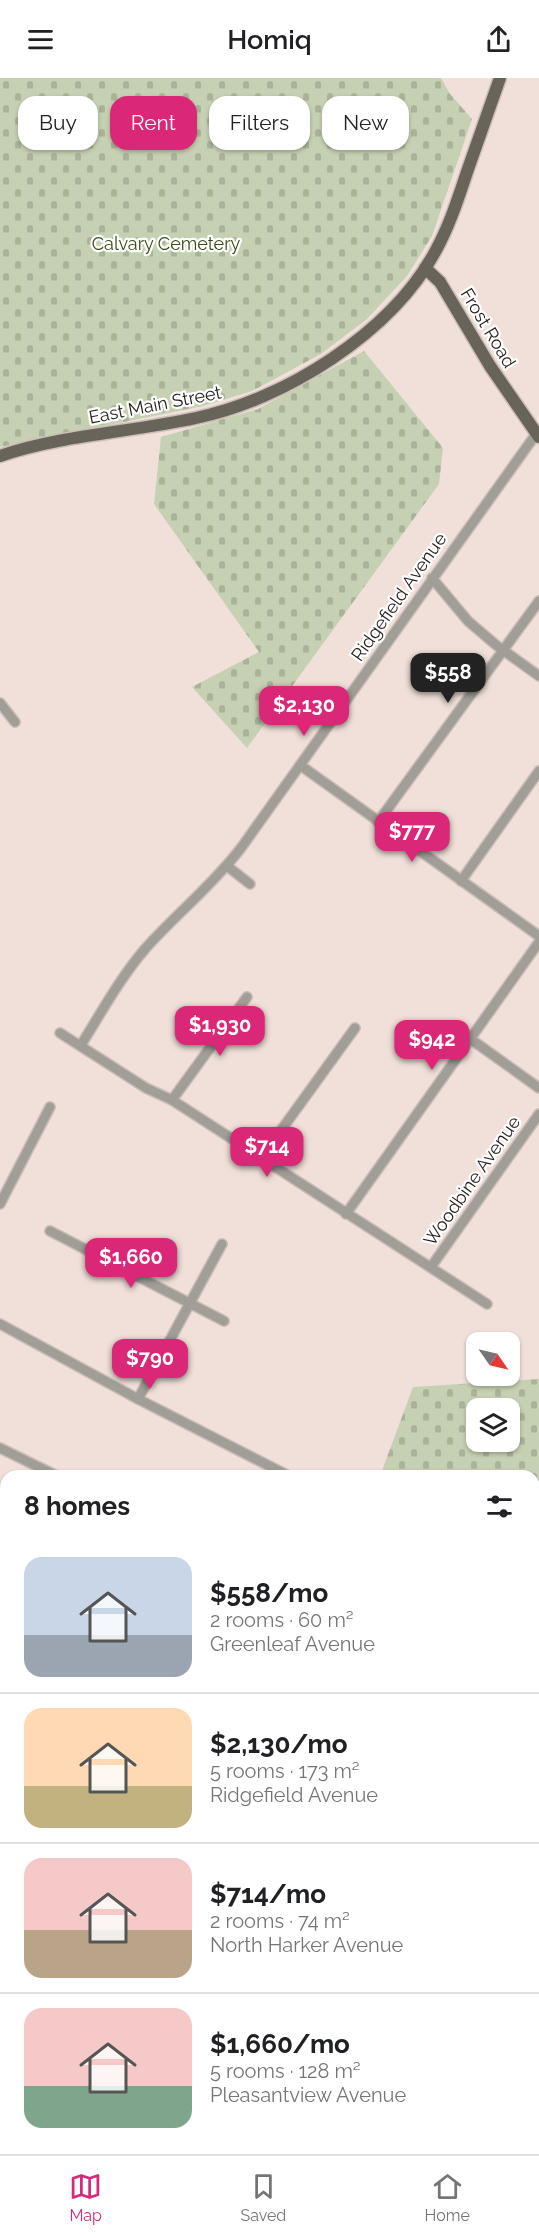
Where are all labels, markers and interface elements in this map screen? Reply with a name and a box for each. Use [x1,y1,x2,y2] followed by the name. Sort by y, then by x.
[24,23,57,56] icon: menu
[482,23,515,56] icon: share
[227,24,312,55] text: Homiq
[18,96,98,150] chip: Buy
[110,96,197,150] chip: Rent
[209,96,310,150] chip: Filters
[322,96,409,150] chip: New
[92,233,241,254] park label: Calvary Cemetery
[456,284,520,371] street label: Frost Road
[87,381,223,428] street label: East Main Street
[347,528,451,665] street label: Ridgefield Avenue
[412,653,484,704] pin: $558
[425,660,471,684] text: $558
[255,686,353,737] pin: $2,130
[273,693,335,717] text: $2,130
[376,812,448,863] pin: $777
[389,819,435,843] text: $777
[171,1006,269,1057] pin: $1,930
[189,1013,251,1037] text: $1,930
[396,1020,468,1071] pin: $942
[408,1027,456,1051] text: $942
[419,1111,524,1250] street label: Woodbine Avenue
[231,1127,303,1178] pin: $714
[244,1134,290,1158] text: $714
[82,1238,180,1289] pin: $1,660
[99,1245,163,1269] text: $1,660
[466,1332,520,1386] north arrow
[466,1332,520,1452] map controls
[114,1339,186,1390] pin: $790
[126,1346,174,1370] text: $790
[466,1398,520,1452] button: layers
[483,1490,516,1523] icon: filters
[24,1491,130,1521] text: 8 homes
[210,1578,328,1608] text: $558/mo
[72,1581,144,1653] icon: home
[210,1608,354,1632] text: 2 rooms · 60 m²
[210,1632,375,1656] text: Greenleaf Avenue
[210,1729,348,1759] text: $2,130/mo
[72,1732,144,1804] icon: home
[210,1759,360,1783] text: 5 rooms · 173 m²
[210,1783,378,1807] text: Ridgefield Avenue
[210,1879,326,1909] text: $714/mo
[72,1882,144,1954] icon: home
[210,1909,350,1933] text: 2 rooms · 74 m²
[210,1933,403,1957] text: North Harker Avenue
[210,2029,350,2059] text: $1,660/mo
[72,2032,144,2104] icon: home
[210,2059,361,2083] text: 5 rooms · 128 m²
[210,2083,406,2107] text: Pleasantview Avenue
[69,2170,102,2225] tab: Map
[240,2170,286,2225] tab: Saved
[425,2170,470,2225] tab: Home

